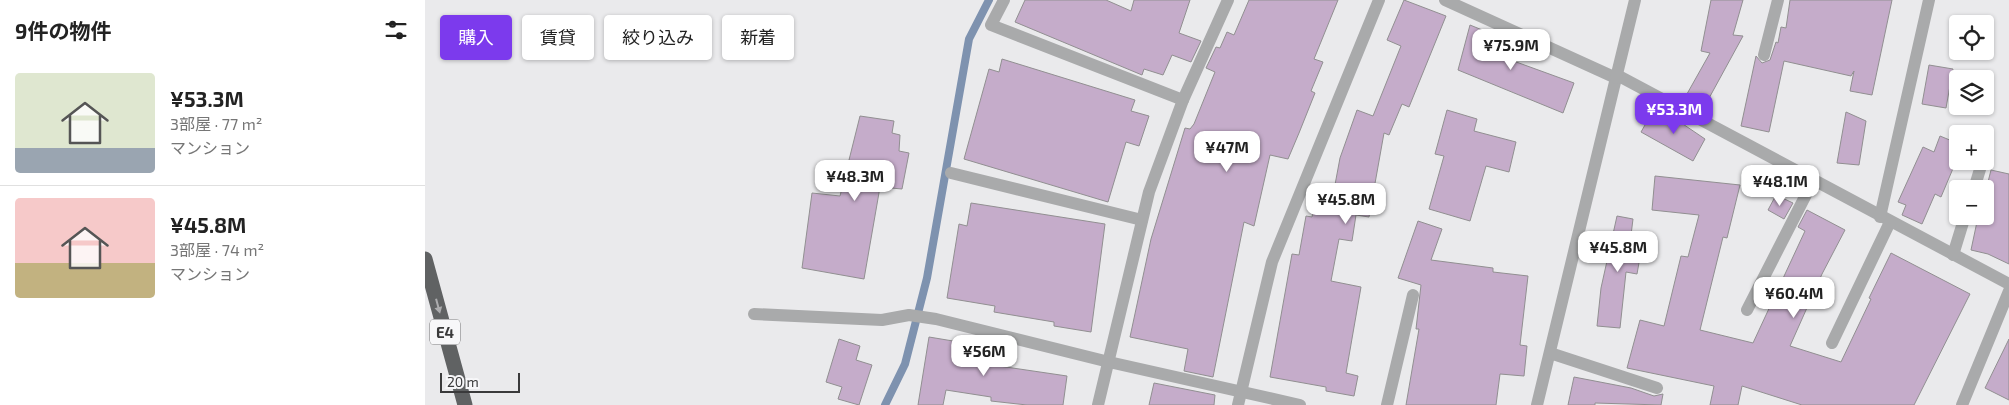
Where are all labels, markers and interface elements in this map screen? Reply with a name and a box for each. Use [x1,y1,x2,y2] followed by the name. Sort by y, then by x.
[440,15,512,60] chip: 購入
[522,15,594,60] chip: 賃貸
[604,15,712,60] chip: 絞り込み
[722,15,794,60] chip: 新着
[1949,15,1994,225] map controls
[1949,15,1994,60] button: locate
[382,16,410,44] icon: filters
[15,18,111,43] text: 9件の物件
[1470,28,1552,71] pin: ¥75.9M
[1483,35,1539,54] text: ¥75.9M
[1949,70,1994,115] button: layers
[170,86,244,111] text: ¥53.3M
[1633,92,1715,135] pin: ¥53.3M
[55,93,115,153] icon: home
[1646,99,1702,118] text: ¥53.3M
[170,114,262,133] text: 3部屋 · 77 m²
[1949,125,1994,170] button: +
[1197,130,1257,173] pin: ¥47M
[1205,137,1249,156] text: ¥47M
[170,138,250,157] text: マンション
[814,160,896,202] pin: ¥48.3M
[1739,164,1821,207] pin: ¥48.1M
[826,166,884,185] text: ¥48.3M
[1752,171,1808,190] text: ¥48.1M
[1949,180,1994,225] button: −
[1305,182,1387,225] pin: ¥45.8M
[1317,189,1375,208] text: ¥45.8M
[170,212,246,237] text: ¥45.8M
[55,218,115,278] icon: home
[1577,230,1659,273] pin: ¥45.8M
[1589,237,1647,256] text: ¥45.8M
[170,240,264,259] text: 3部屋 · 74 m²
[170,264,250,283] text: マンション
[1753,276,1835,319] pin: ¥60.4M
[1765,283,1823,302] text: ¥60.4M
[434,299,442,314] one-way arrow
[430,320,460,344] road number: E4
[954,334,1014,377] pin: ¥56M
[962,341,1006,360] text: ¥56M
[440,370,520,393] scale bar
[447,373,479,390] text: 20 m

